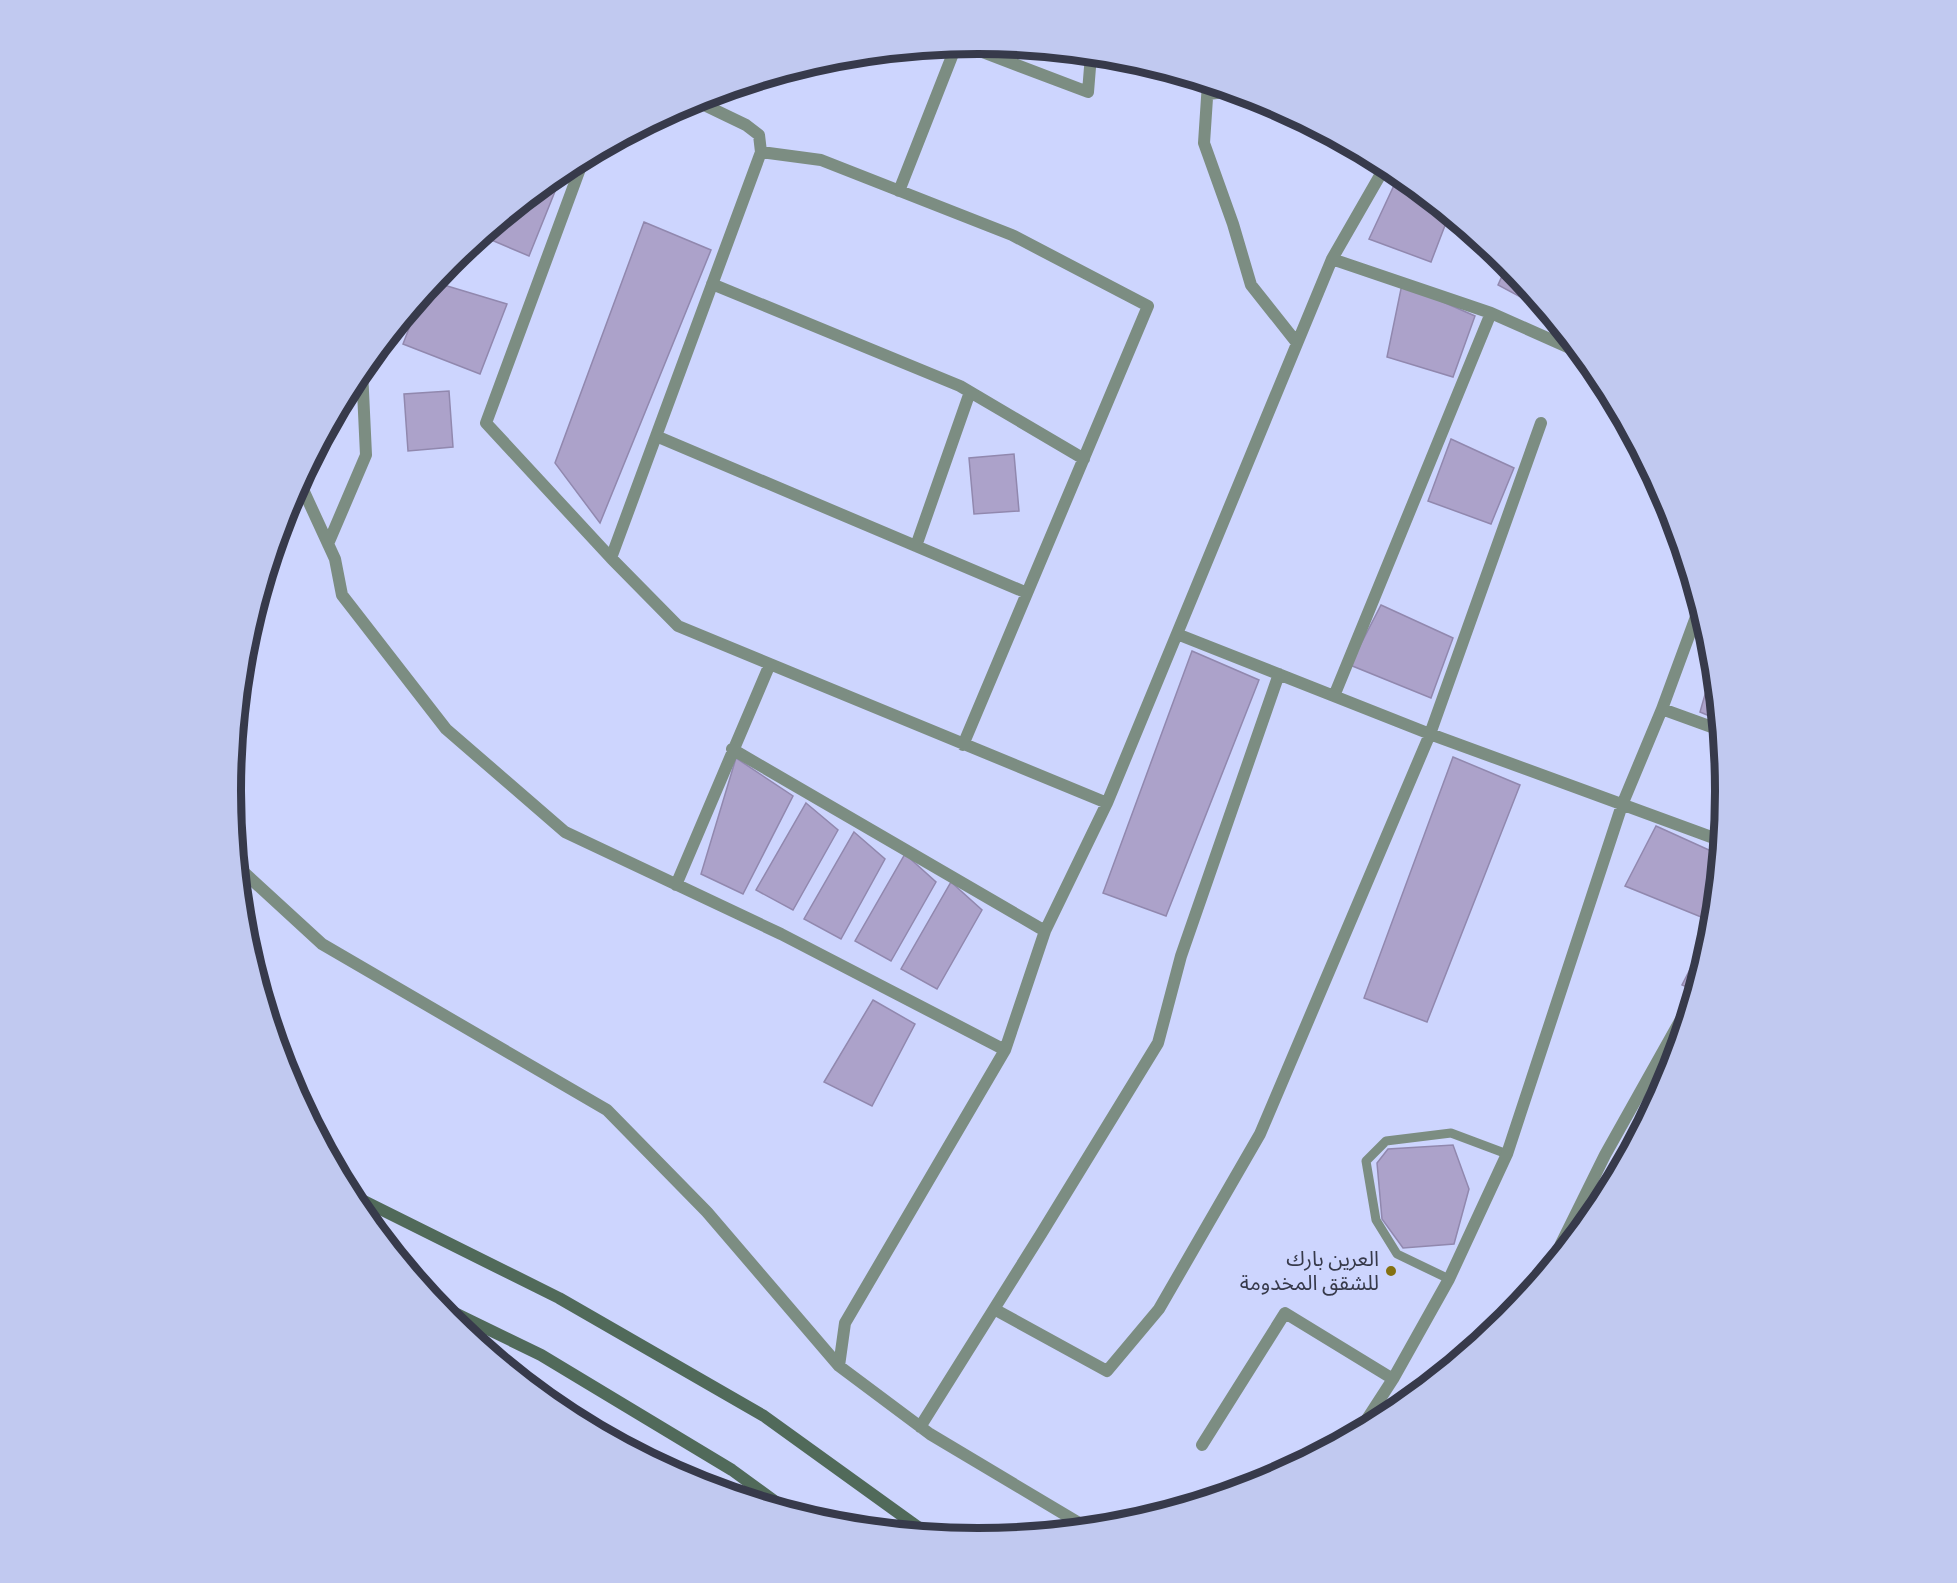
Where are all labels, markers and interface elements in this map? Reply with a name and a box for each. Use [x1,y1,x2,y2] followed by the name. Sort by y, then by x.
[1240,1246,1379,1296] place label: العرين بارك للشقق المخدومة
[1384,1264,1398,1278] marker: العرين بارك للشقق المخدومة

